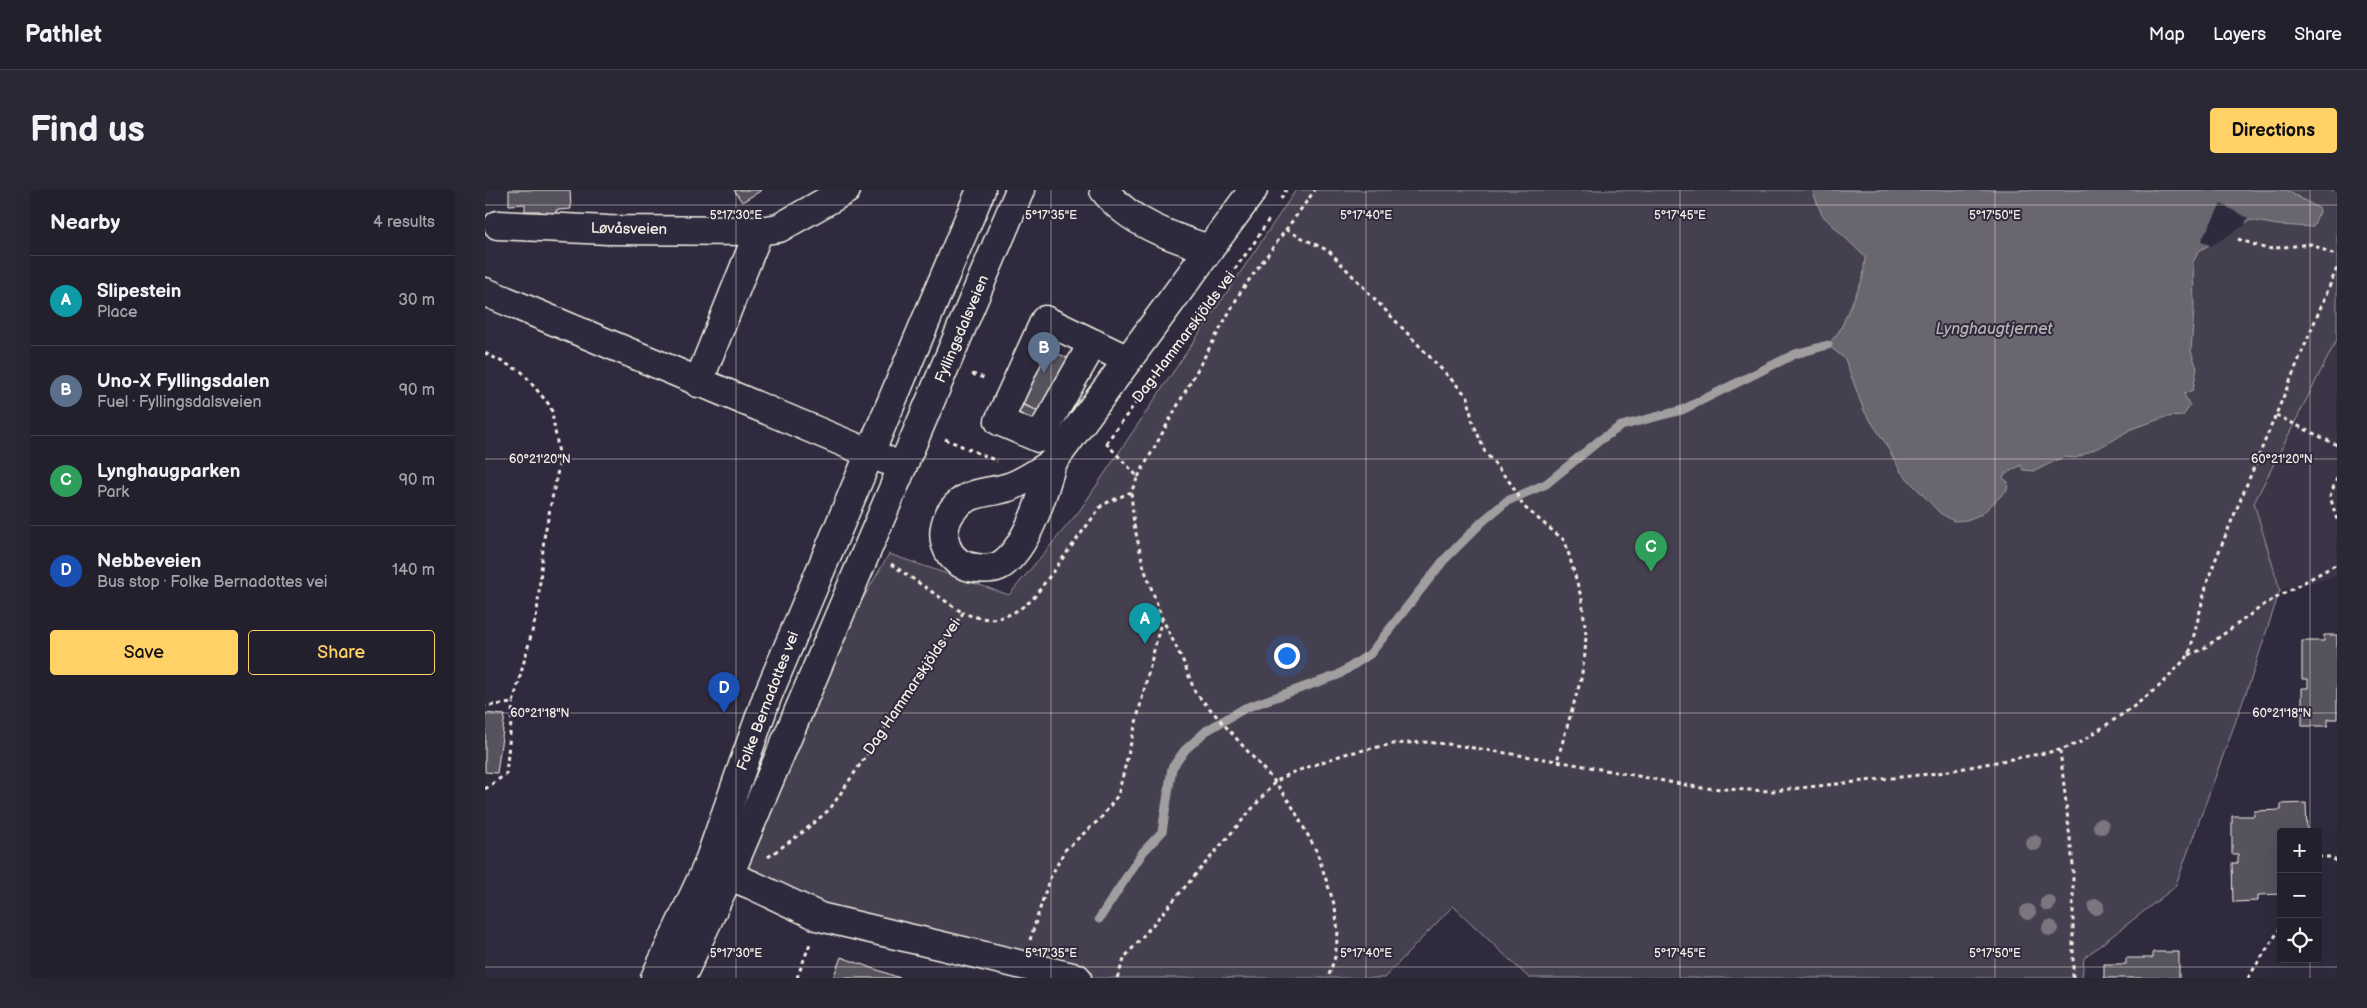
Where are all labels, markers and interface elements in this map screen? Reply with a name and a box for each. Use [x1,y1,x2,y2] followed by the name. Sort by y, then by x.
[25,20,102,49] text: Pathlet
[2149,24,2185,45] text: Map
[2213,24,2266,45] text: Layers
[2294,24,2342,45] text: Share
[2210,108,2337,153] button: Directions
[30,109,145,152] text: Find us
[710,208,762,223] text: 5°17'30"E
[1025,208,1077,223] text: 5°17'35"E
[1340,208,1392,223] text: 5°17'40"E
[1654,208,1706,223] text: 5°17'45"E
[1969,208,2021,223] text: 5°17'50"E
[50,210,120,235] text: Nearby
[373,213,435,232] text: 4 results
[591,219,667,239] street label: Løvåsveien
[1128,267,1240,407] street label: Dag Hammarskjölds vei
[931,272,993,386] street label: Fyllingsdalsveien
[97,280,181,303] text: Slipestein
[61,291,71,310] text: A
[398,291,435,310] text: 30 m
[97,303,138,322] text: Place
[1936,320,2054,339] water label: Lynghaugtjernet
[1028,332,1060,373] pin: B
[97,370,270,393] text: Uno-X Fyllingsdalen
[60,381,72,400] text: B
[399,381,435,400] text: 90 m
[97,393,262,412] text: Fuel · Fyllingsdalsveien
[509,452,571,467] text: 60°21'20"N
[2251,452,2313,467] text: 60°21'20"N
[97,460,240,483] text: Lynghaugparken
[60,471,72,490] text: C
[399,471,435,490] text: 90 m
[97,483,129,502] text: Park
[1635,531,1667,572] pin: C
[97,550,201,573] text: Nebbeveien
[60,561,72,580] text: D
[392,561,435,580] text: 140 m
[97,573,328,592] text: Bus stop · Folke Bernadottes vei
[1129,603,1161,644] pin: A
[859,615,965,759] street label: Dag Hammarskjölds vei
[733,629,803,773] street label: Folke Bernadottes vei
[50,630,238,675] button: Save
[248,630,435,675] button: Share
[1274,643,1300,669] your location
[708,672,740,713] pin: D
[510,706,570,721] text: 60°21'18"N
[2252,706,2312,721] text: 60°21'18"N
[2277,828,2322,963] map controls
[2277,828,2322,873] button: +
[2277,873,2322,918] button: −
[2277,918,2322,963] button: locate
[710,946,762,961] text: 5°17'30"E
[1025,946,1077,961] text: 5°17'35"E
[1340,946,1392,961] text: 5°17'40"E
[1654,946,1706,961] text: 5°17'45"E
[1969,946,2021,961] text: 5°17'50"E

